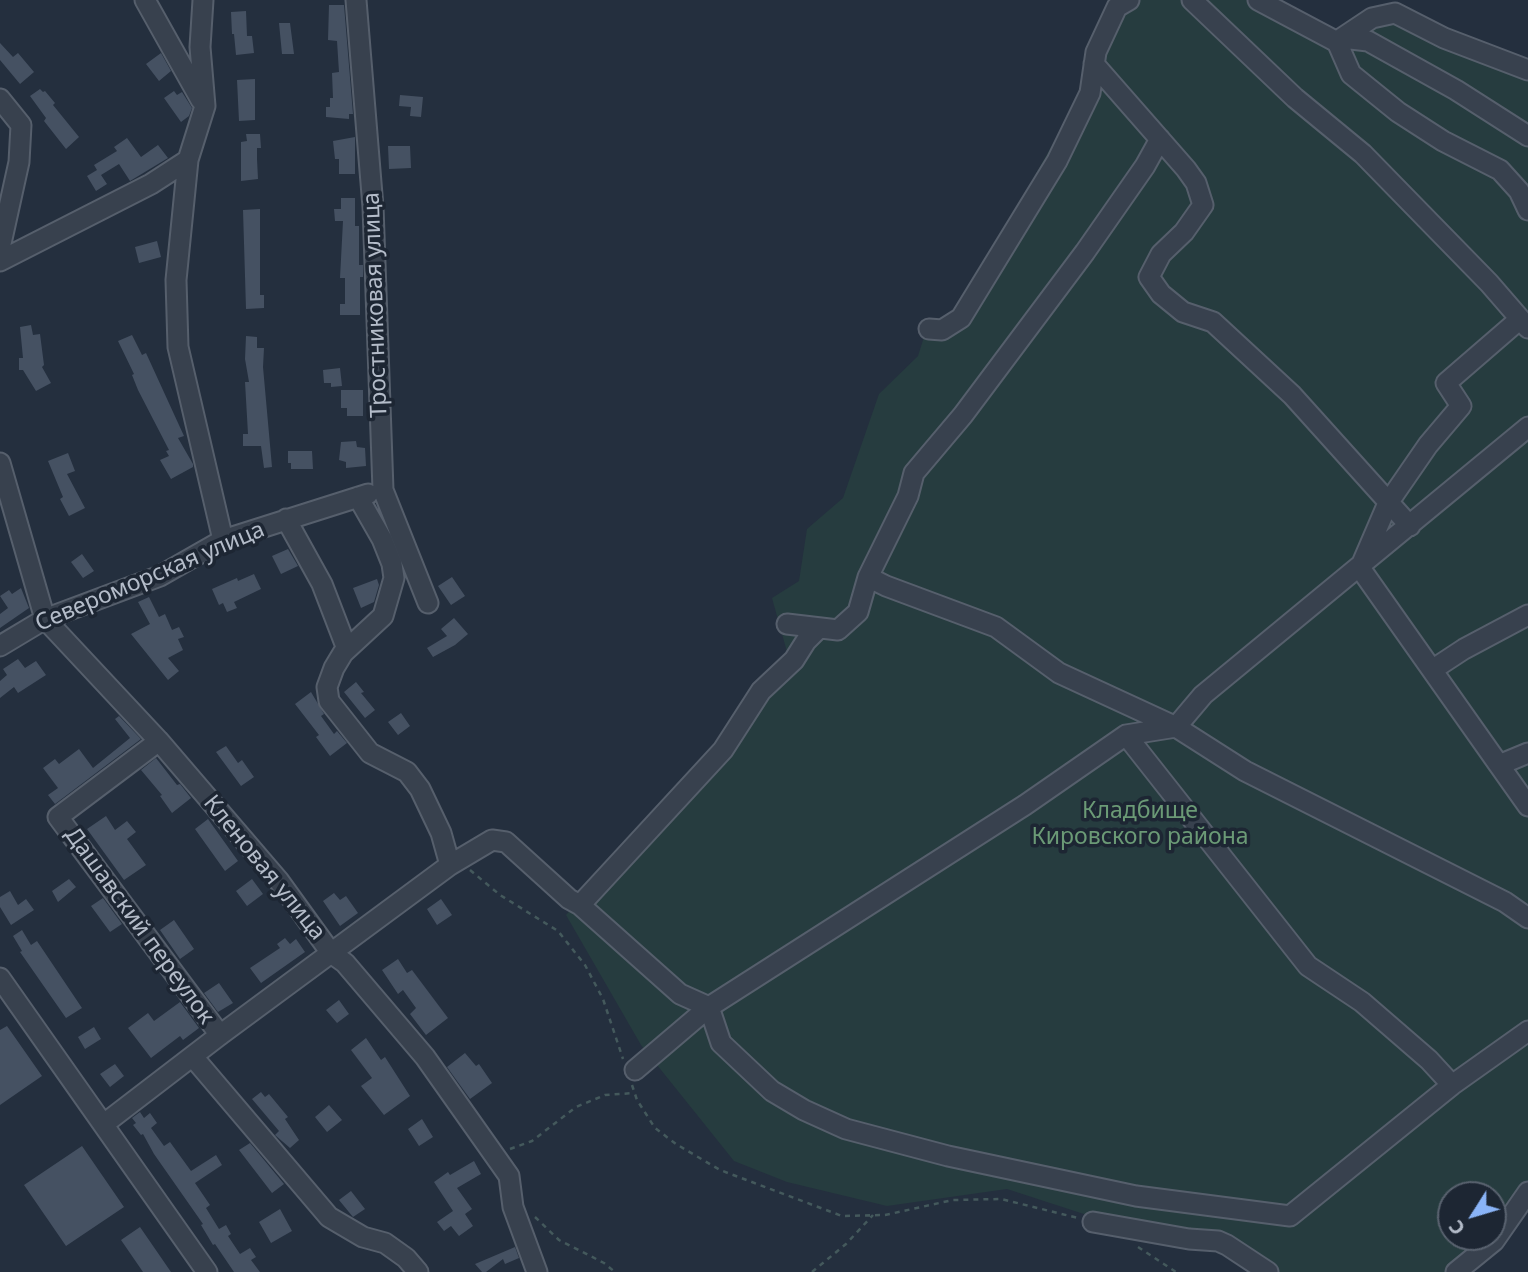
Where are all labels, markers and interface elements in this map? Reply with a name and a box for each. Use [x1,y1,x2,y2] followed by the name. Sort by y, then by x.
[358,192,394,418] street label: Тростниковая улица
[31,516,269,638] street label: Североморская улица
[197,790,331,946] street label: Кленовая улица
[1031,797,1249,851] park label: Кладбище Кировского района
[58,822,220,1030] street label: Дашавский переулок
[1437,1181,1507,1251] north arrow
[1443,1215,1471,1240] text: С

